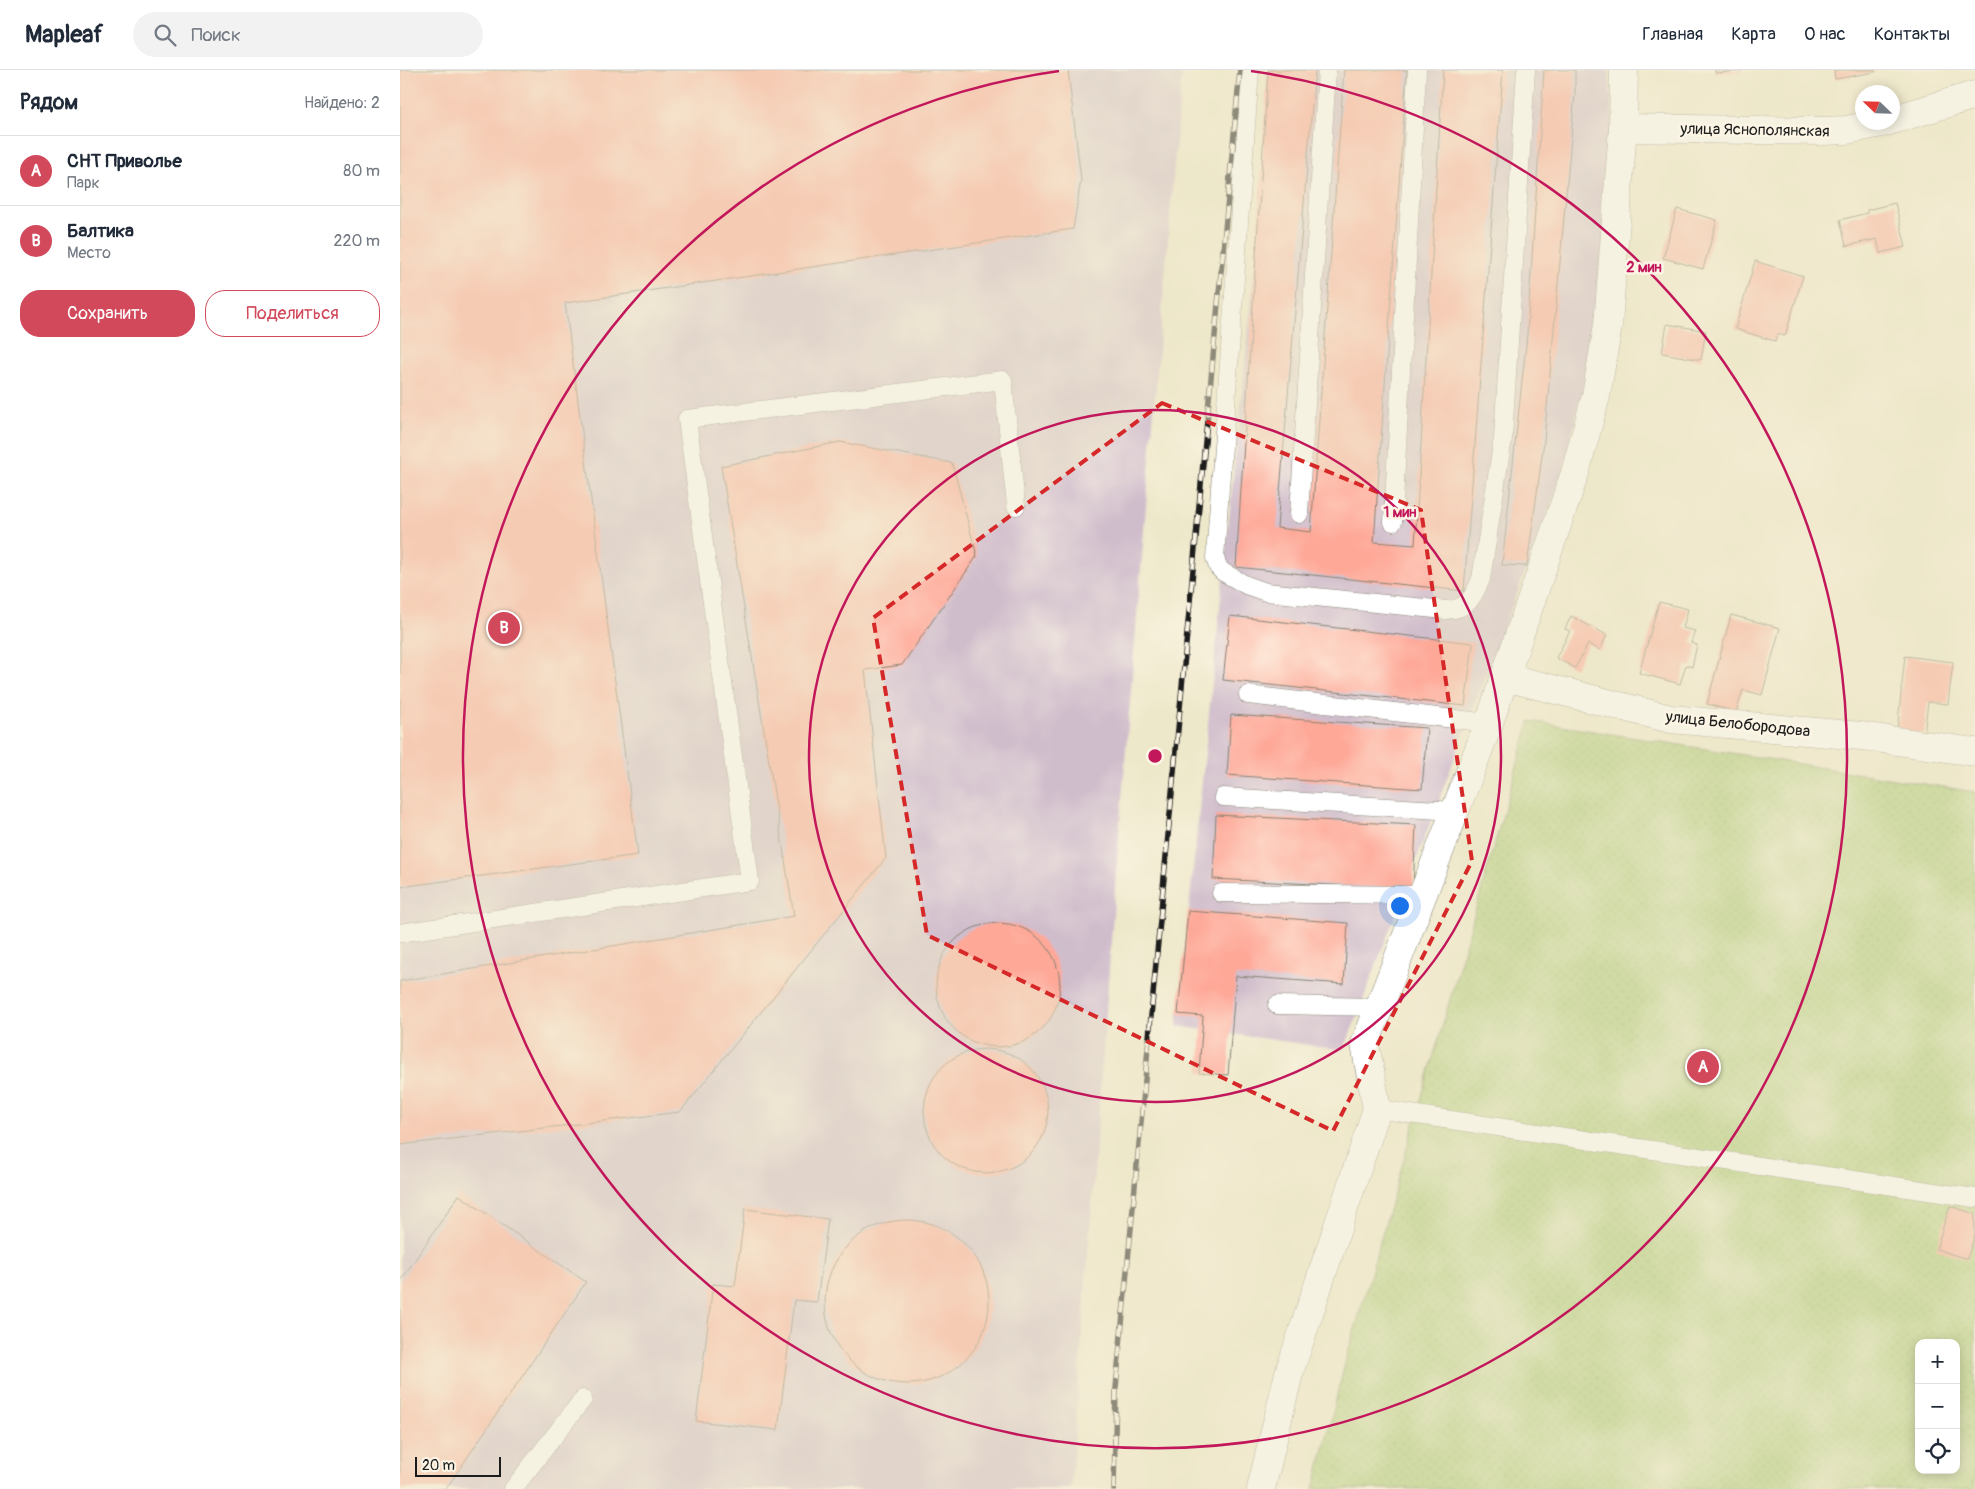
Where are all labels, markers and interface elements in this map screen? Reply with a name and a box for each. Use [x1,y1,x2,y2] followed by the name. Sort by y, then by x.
[133,12,483,57] search box
[25,20,103,49] text: Mapleaf
[151,21,179,49] icon: search
[191,23,241,47] text: Поиск
[1642,23,1703,46] text: Главная
[1731,23,1776,46] text: Карта
[1804,23,1846,46] text: О нас
[1874,23,1950,46] text: Контакты
[1855,85,1900,130] north arrow
[20,89,78,116] text: Рядом
[304,93,380,113] text: Найдено: 2
[1679,119,1830,141] street label: улица Яснополянская
[67,149,182,173] text: СНТ Приволье
[31,161,41,181] text: A
[343,161,380,181] text: 80 m
[67,173,100,193] text: Парк
[67,219,134,243] text: Балтика
[31,231,41,251] text: B
[334,231,380,251] text: 220 m
[67,243,111,263] text: Место
[1626,258,1662,277] text: 2 мин
[20,290,195,337] button: Сохранить
[205,290,380,337] button: Поделиться
[1383,503,1417,522] text: 1 мин
[488,609,520,647] pin: B
[1664,706,1811,742] street label: улица Белобородова
[1146,747,1164,765] centre of rings
[1387,893,1413,919] your location
[1687,1048,1719,1086] pin: A
[1915,1339,1960,1474] map controls
[1915,1339,1960,1384] button: +
[1915,1384,1960,1429] button: −
[1915,1429,1960,1474] button: locate
[415,1454,501,1477] scale bar
[422,1457,455,1474] text: 20 m

